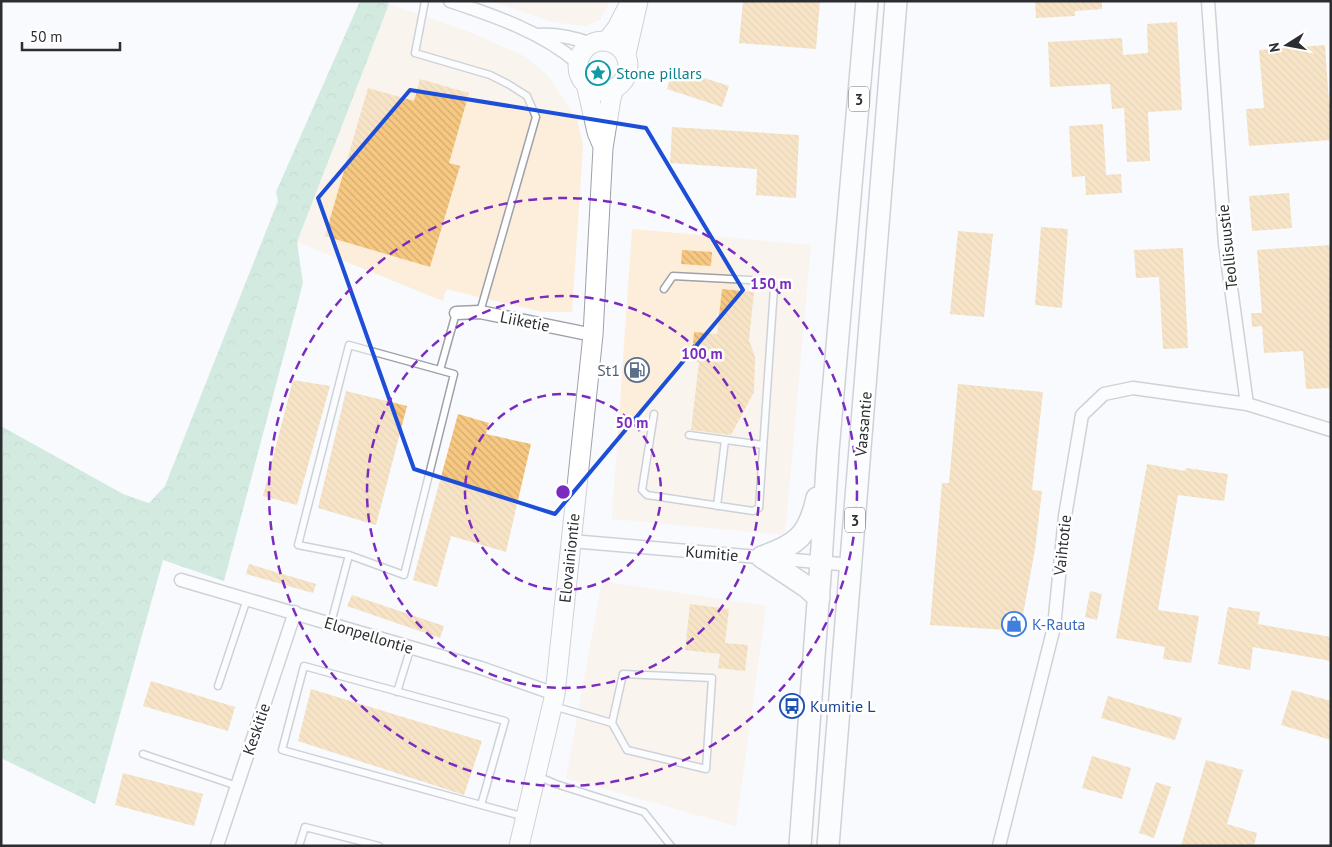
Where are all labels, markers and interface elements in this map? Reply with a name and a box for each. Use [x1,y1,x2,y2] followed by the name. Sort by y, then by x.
[22,20,120,52] scale bar
[1262,20,1312,70] north arrow
[30,27,63,46] text: 50 m
[1265,41,1284,54] text: N
[585,60,611,86] place icon: Stone pillars
[616,63,702,83] place label: Stone pillars
[849,86,869,112] road number: 3
[1213,203,1241,291] street label: Teollisuustie
[750,274,792,293] text: 150 m
[498,306,552,336] street label: Liiketie
[681,344,723,363] text: 100 m
[624,357,650,383] fuel station icon: St1
[597,360,620,380] place label: St1
[850,391,876,458] street label: Vaasantie
[616,413,648,432] text: 50 m
[554,483,572,501] centre of rings
[845,508,865,532] road number: 3
[554,512,584,604] street label: Elovainiontie
[1049,514,1075,577] street label: Vaihtotie
[685,541,739,565] street label: Kumitie
[1001,611,1027,637] shop icon: K-Rauta
[322,612,416,658] street label: Elonpellontie
[1032,614,1086,634] place label: K-Rauta
[779,693,805,719] bus stop icon: Kumitie L
[810,696,876,716] place label: Kumitie L
[238,700,274,758] street label: Keskitie

